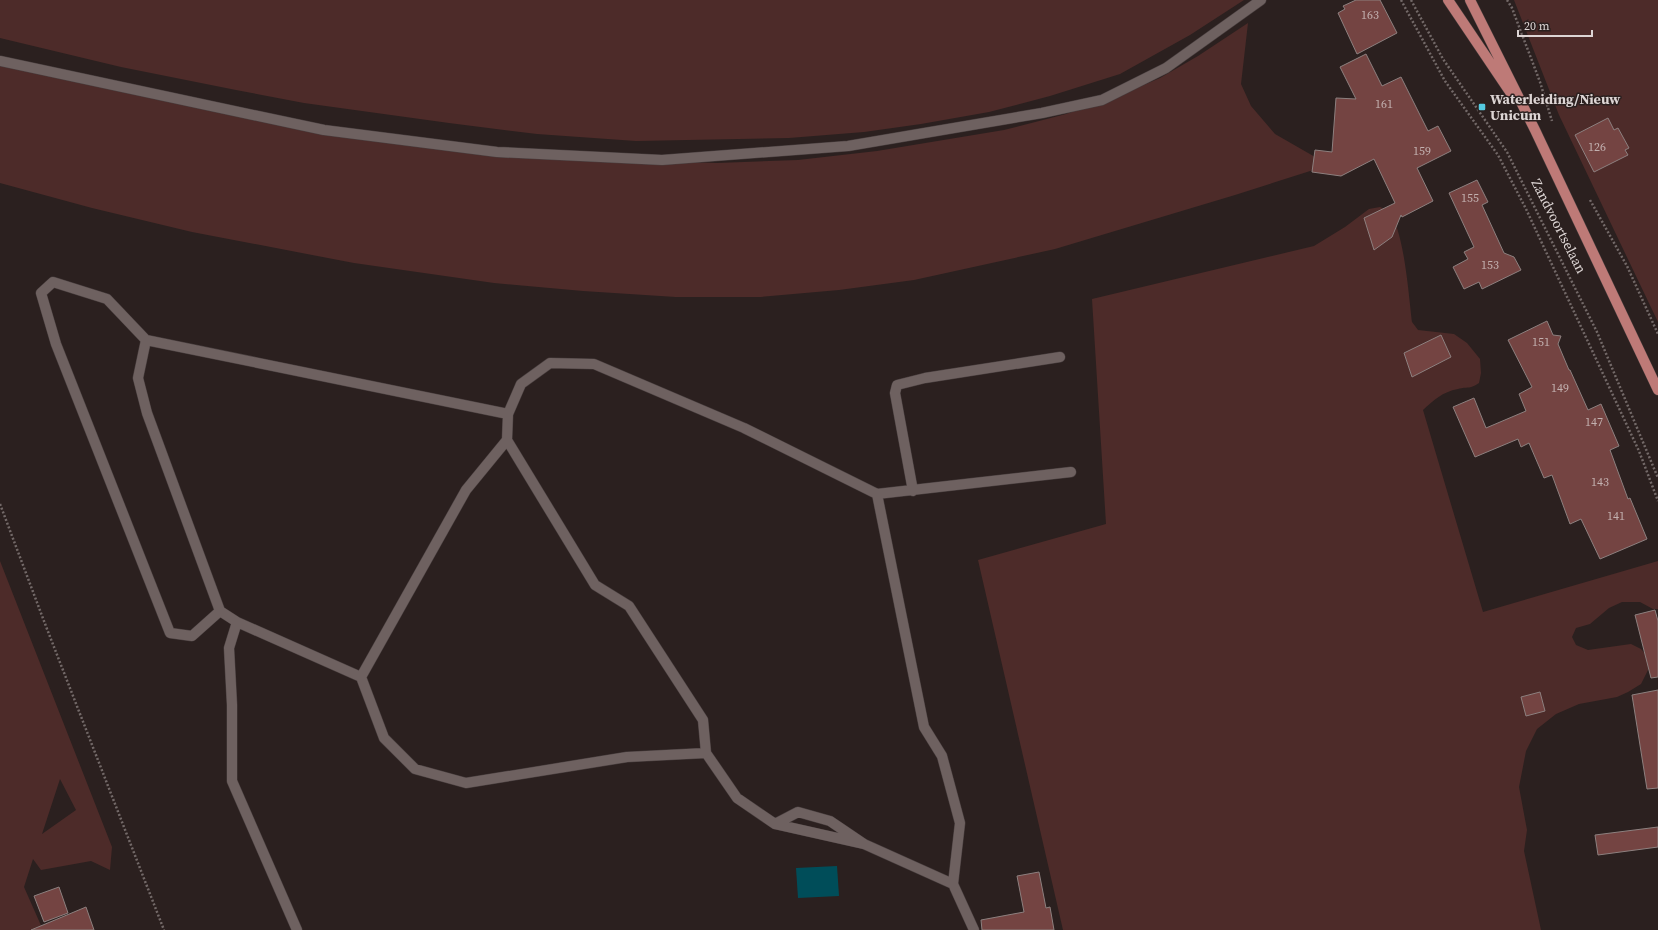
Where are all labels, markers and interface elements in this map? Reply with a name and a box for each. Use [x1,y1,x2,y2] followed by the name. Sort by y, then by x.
[1361,7,1379,23] house number: 163
[1518,12,1592,38] scale bar
[1524,18,1550,34] text: 20 m
[1490,89,1620,125] place label: Waterleiding/Nieuw Unicum
[1375,96,1393,112] house number: 161
[1477,102,1487,112] marker: Waterleiding/Nieuw Unicum
[1588,139,1606,155] house number: 126
[1413,143,1431,159] house number: 159
[1527,175,1592,277] street label: Zandvoortselaan
[1461,190,1479,206] house number: 155
[1481,257,1499,273] house number: 153
[1532,334,1550,350] house number: 151
[1551,380,1569,396] house number: 149
[1585,414,1603,430] house number: 147
[1591,474,1609,490] house number: 143
[1607,508,1625,524] house number: 141

